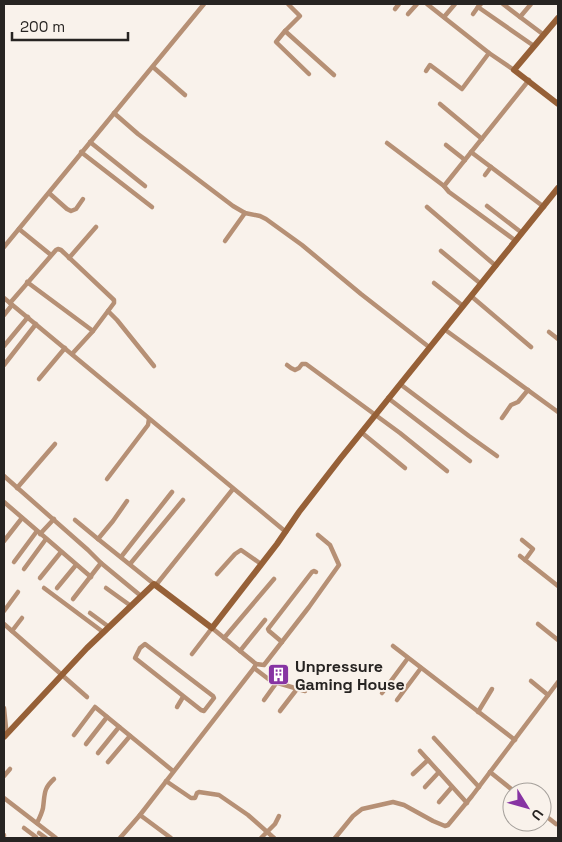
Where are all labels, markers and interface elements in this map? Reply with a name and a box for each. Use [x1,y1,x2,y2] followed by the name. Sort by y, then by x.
[12,10,129,42] scale bar
[20,17,65,36] text: 200 m
[295,656,405,695] place label: Unpressure Gaming House
[267,663,291,687] building icon: Unpressure Gaming House
[502,782,552,832] north arrow
[527,806,547,824] text: U

